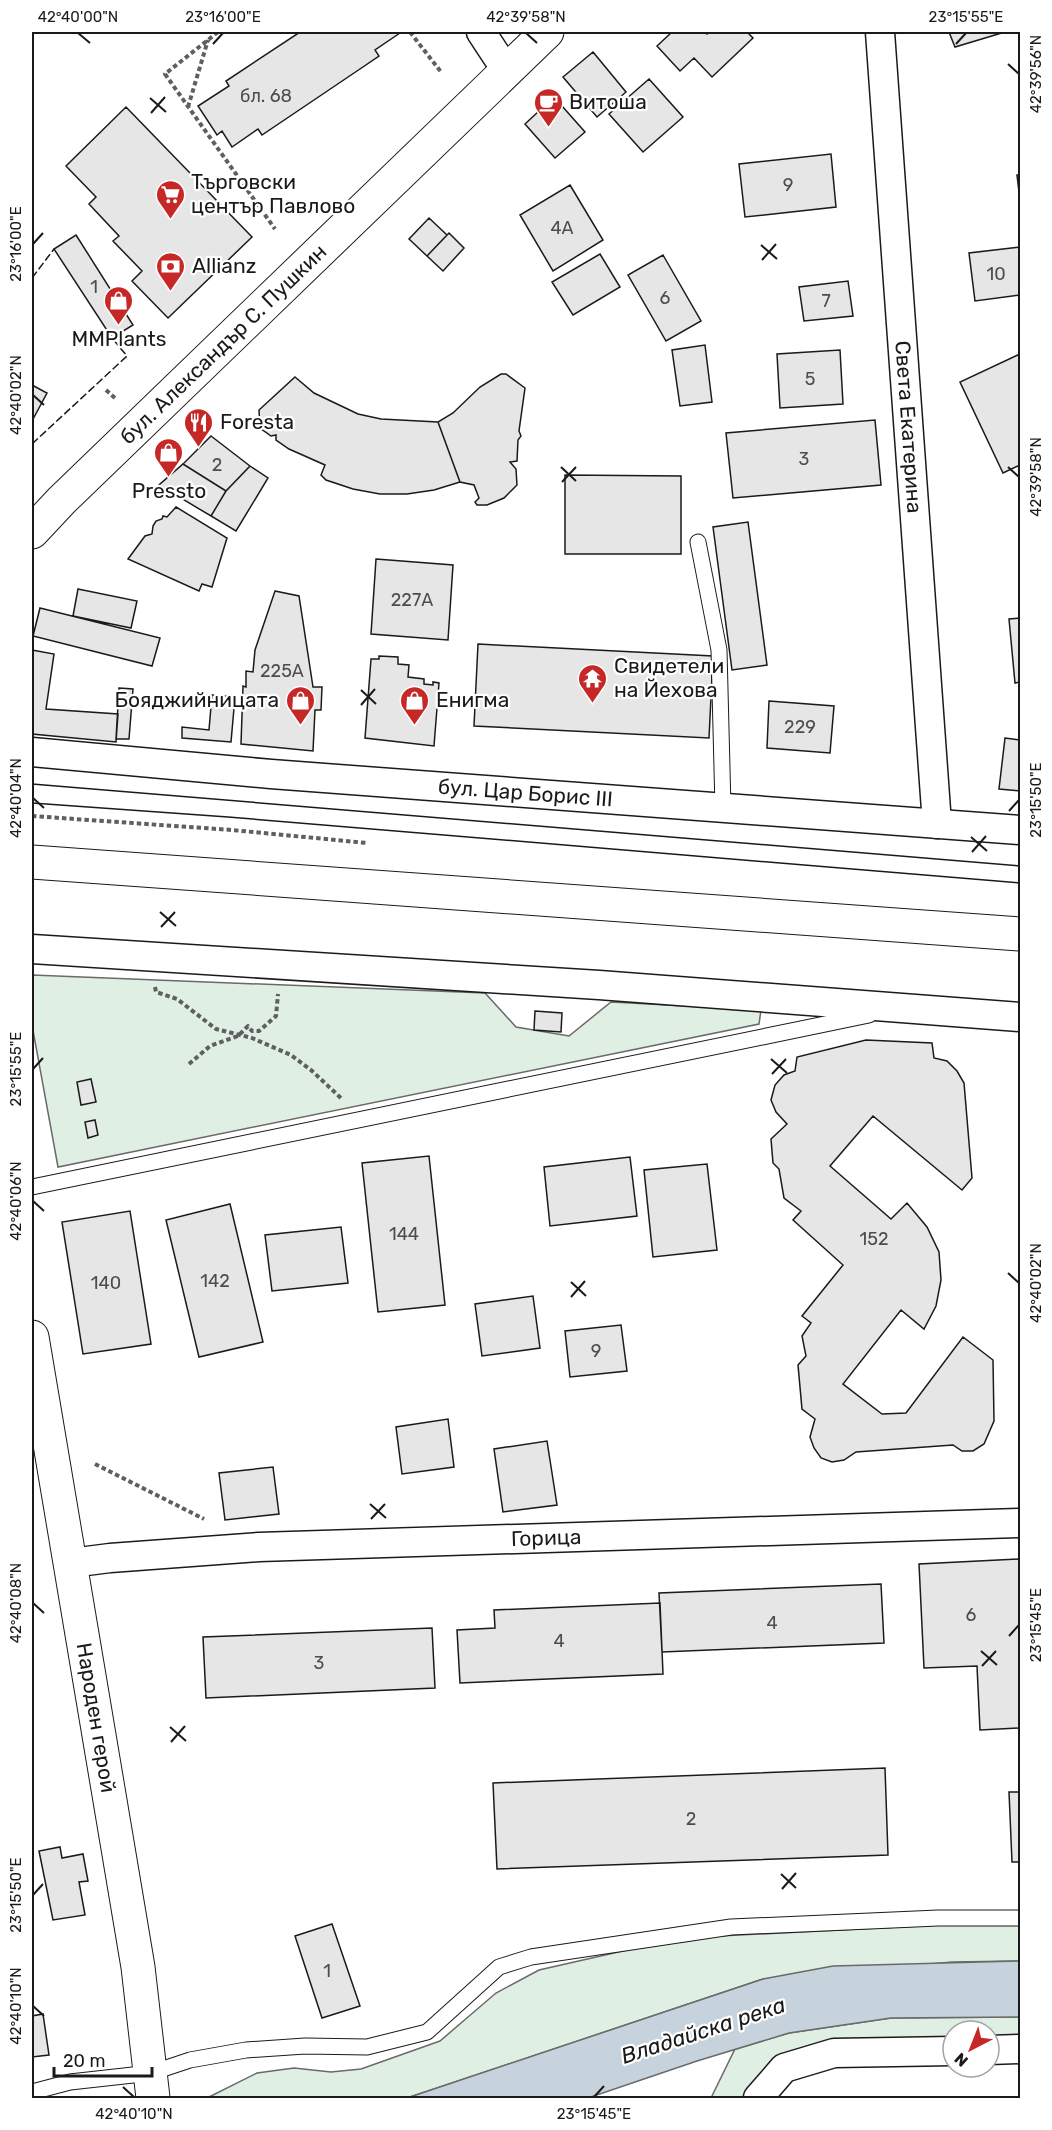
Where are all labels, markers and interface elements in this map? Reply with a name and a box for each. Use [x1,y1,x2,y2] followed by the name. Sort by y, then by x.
[38,8,118,26] text: 42°40'00"N
[185,8,261,26] text: 23°16'00"E
[486,8,566,26] text: 42°39'58"N
[929,8,1003,26] text: 23°15'55"E
[1027,35,1045,113] text: 42°39'56"N
[240,85,292,107] house number: бл. 68
[532,86,564,128] cafe icon: Витоша
[569,89,647,114] place label: Витоша
[191,169,355,218] place label: Търговски център Павлово
[783,174,793,196] house number: 9
[154,178,186,220] supermarket icon: Търговски център Павлово
[7,206,25,282] text: 23°16'00"E
[550,217,574,239] house number: 4А
[115,239,331,449] street label: бул. Александър С. Пушкин
[155,250,187,292] bank icon: Allianz
[192,253,256,278] place label: Allianz
[986,263,1006,285] house number: 10
[90,276,98,298] house number: 1
[103,284,135,326] shop icon: MMPlants
[660,287,671,309] house number: 6
[821,290,831,312] house number: 7
[71,326,167,351] place label: MMPlants
[890,340,928,514] street label: Света Екатерина
[7,355,25,435] text: 42°40'02"N
[805,368,815,390] house number: 5
[183,406,215,448] restaurant icon: Foresta
[220,409,294,434] place label: Foresta
[153,436,185,478] shop icon: Pressto
[1027,437,1045,517] text: 42°39'58"N
[799,448,809,470] house number: 3
[212,454,222,476] house number: 2
[132,478,206,503] place label: Pressto
[391,589,433,611] house number: 227А
[614,653,724,702] place label: Свидетели на Йехова
[260,660,304,682] house number: 225А
[577,662,609,704] temple icon: Свидетели на Йехова
[284,684,316,726] shop icon: Бояджийницата
[399,684,431,726] shop icon: Енигма
[115,687,279,712] place label: Бояджийницата
[436,687,509,712] place label: Енигма
[784,716,816,738] house number: 229
[7,758,25,838] text: 42°40'04"N
[1027,762,1045,838] text: 23°15'50"E
[437,774,614,812] street label: бул. Цар Борис III
[7,1032,25,1106] text: 23°15'55"E
[7,1161,25,1241] text: 42°40'06"N
[389,1223,419,1245] house number: 144
[860,1228,888,1250] house number: 152
[1027,1243,1045,1323] text: 42°40'02"N
[200,1270,230,1292] house number: 142
[91,1272,121,1294] house number: 140
[591,1340,601,1362] house number: 9
[511,1524,582,1551] street label: Горица
[7,1563,25,1643] text: 42°40'08"N
[1027,1588,1045,1662] text: 23°15'45"E
[966,1604,977,1626] house number: 6
[766,1612,778,1634] house number: 4
[553,1630,565,1652] house number: 4
[72,1641,121,1794] street label: Народен герой
[314,1652,324,1674] house number: 3
[686,1808,696,1830] house number: 2
[7,1857,25,1933] text: 23°15'50"E
[323,1960,331,1982] house number: 1
[7,1967,25,2045] text: 42°40'10"N
[617,1991,789,2070] water label: Владайска река
[941,2019,1001,2079] north arrow
[54,2040,152,2078] scale bar
[951,2049,972,2071] text: N
[63,2050,105,2072] text: 20 m
[95,2105,173,2123] text: 42°40'10"N
[557,2105,631,2123] text: 23°15'45"E

